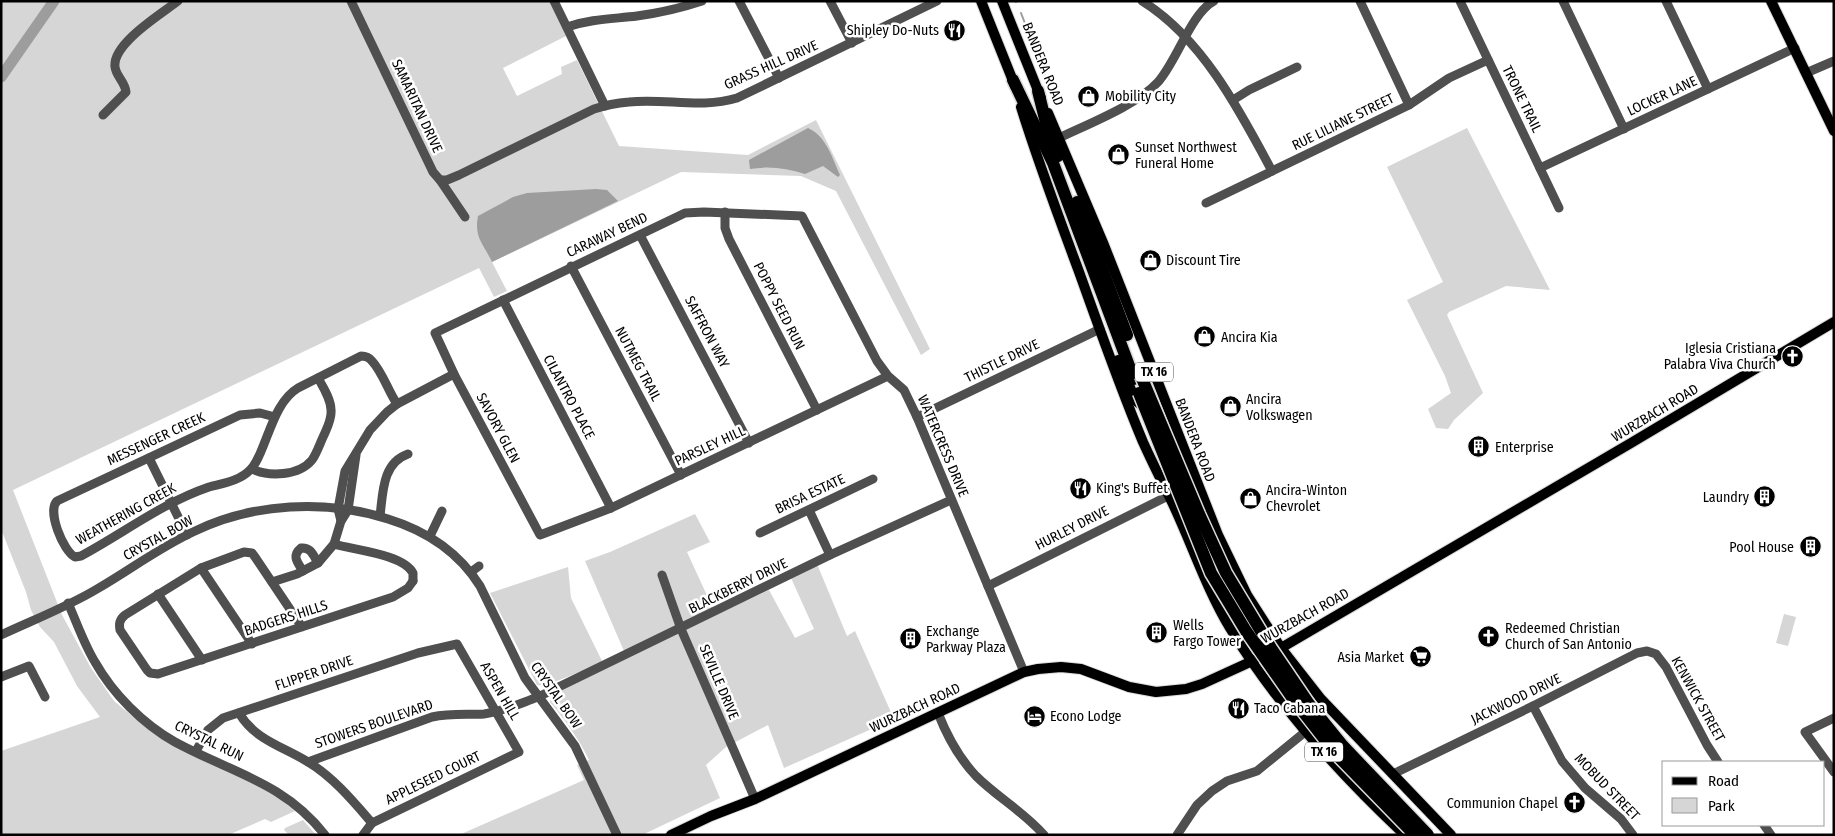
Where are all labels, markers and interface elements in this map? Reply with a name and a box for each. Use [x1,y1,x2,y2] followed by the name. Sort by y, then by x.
[943,18,967,42] restaurant icon: Shipley Do-Nuts
[1019,20,1067,108] street label: BANDERA ROAD
[847,22,939,39] place label: Shipley Do-Nuts
[721,37,821,93] street label: GRASS HILL DRIVE
[388,57,446,156] street label: SAMARITAN DRIVE
[1498,63,1546,135] street label: TRONE TRAIL
[1624,72,1700,120] street label: LOCKER LANE
[1077,84,1101,108] shop icon: Mobility City
[1105,88,1177,105] place label: Mobility City
[1289,90,1397,154] street label: RUE LILIANE STREET
[1135,139,1237,172] place label: Sunset Northwest Funeral Home
[1107,143,1131,167] shop icon: Sunset Northwest Funeral Home
[564,209,650,261] street label: CARAWAY BEND
[1138,248,1162,272] shop icon: Discount Tire
[1166,252,1241,269] place label: Discount Tire
[750,259,808,353] street label: POPPY SEED RUN
[681,293,733,371] street label: SAFFRON WAY
[611,324,665,404] street label: NUTMEG TRAIL
[1193,325,1217,349] shop icon: Ancira Kia
[1221,329,1278,346] place label: Ancira Kia
[962,335,1042,386] street label: THISTLE DRIVE
[1664,340,1776,373] place label: Iglesia Cristiana Palabra Viva Church
[1780,344,1804,368] church icon: Iglesia Cristiana Palabra Viva Church
[540,352,599,443] street label: CILANTRO PLACE
[1135,362,1173,382] road number: TX 16
[1609,380,1701,446] street label: WURZBACH ROAD
[472,390,524,466] street label: SAVORY GLEN
[1246,391,1313,424] place label: Ancira Volkswagen
[914,393,972,500] street label: WATERCRESS DRIVE
[1218,395,1242,419] shop icon: Ancira Volkswagen
[1171,396,1219,484] street label: BANDERA ROAD
[104,409,208,469] street label: MESSENGER CREEK
[672,422,748,470] street label: PARSLEY HILL
[1467,435,1491,459] building icon: Enterprise
[1495,439,1554,456] place label: Enterprise
[772,470,848,518] street label: BRISA ESTATE
[1068,476,1092,500] restaurant icon: King's Buffet
[73,479,179,548] street label: WEATHERING CREEK
[1096,480,1168,497] place label: King's Buffet
[1266,482,1347,515] place label: Ancira-Winton Chevrolet
[1753,485,1777,509] building icon: Laundry
[1238,486,1262,510] shop icon: Ancira-Winton Chevrolet
[1703,489,1750,506] place label: Laundry
[1032,502,1112,554] street label: HURLEY DRIVE
[120,512,196,564] street label: CRYSTAL BOW
[1798,535,1822,559] building icon: Pool House
[1729,539,1794,556] place label: Pool House
[686,554,791,617] street label: BLACKBERRY DRIVE
[1258,585,1352,647] street label: WURZBACH ROAD
[242,596,330,639] street label: BADGERS HILLS
[1173,617,1241,650] place label: Wells Fargo Tower
[1505,620,1632,653] place label: Redeemed Christian Church of San Antonio
[1145,621,1169,645] building icon: Wells Fargo Tower
[926,623,1006,656] place label: Exchange Parkway Plaza
[1477,624,1501,648] church icon: Redeemed Christian Church of San Antonio
[898,627,922,651] building icon: Exchange Parkway Plaza
[696,642,743,722] street label: SEVILLE DRIVE
[1408,645,1432,669] supermarket icon: Asia Market
[1337,649,1404,666] place label: Asia Market
[273,652,356,694] street label: FLIPPER DRIVE
[1668,653,1729,745] street label: KENWICK STREET
[527,658,585,732] street label: CRYSTAL BOW
[477,659,523,723] street label: ASPEN HILL
[1468,670,1564,728] street label: JACKWOOD DRIVE
[867,680,963,736] street label: WURZBACH ROAD
[313,696,435,752] street label: STOWERS BOULEVARD
[1226,696,1250,720] restaurant icon: Taco Cabana
[1254,700,1325,717] place label: Taco Cabana
[1022,704,1046,728] hotel icon: Econo Lodge
[1050,708,1122,725] place label: Econo Lodge
[172,717,246,765] street label: CRYSTAL RUN
[1305,742,1343,762] road number: TX 16
[383,747,484,808] street label: APPLESEED COURT
[1571,750,1643,824] street label: MOBUD STREET
[1662,761,1825,826] legend
[1708,772,1739,790] text: Road
[1562,791,1586,815] church icon: Communion Chapel
[1447,795,1558,812] place label: Communion Chapel
[1708,797,1735,815] text: Park

